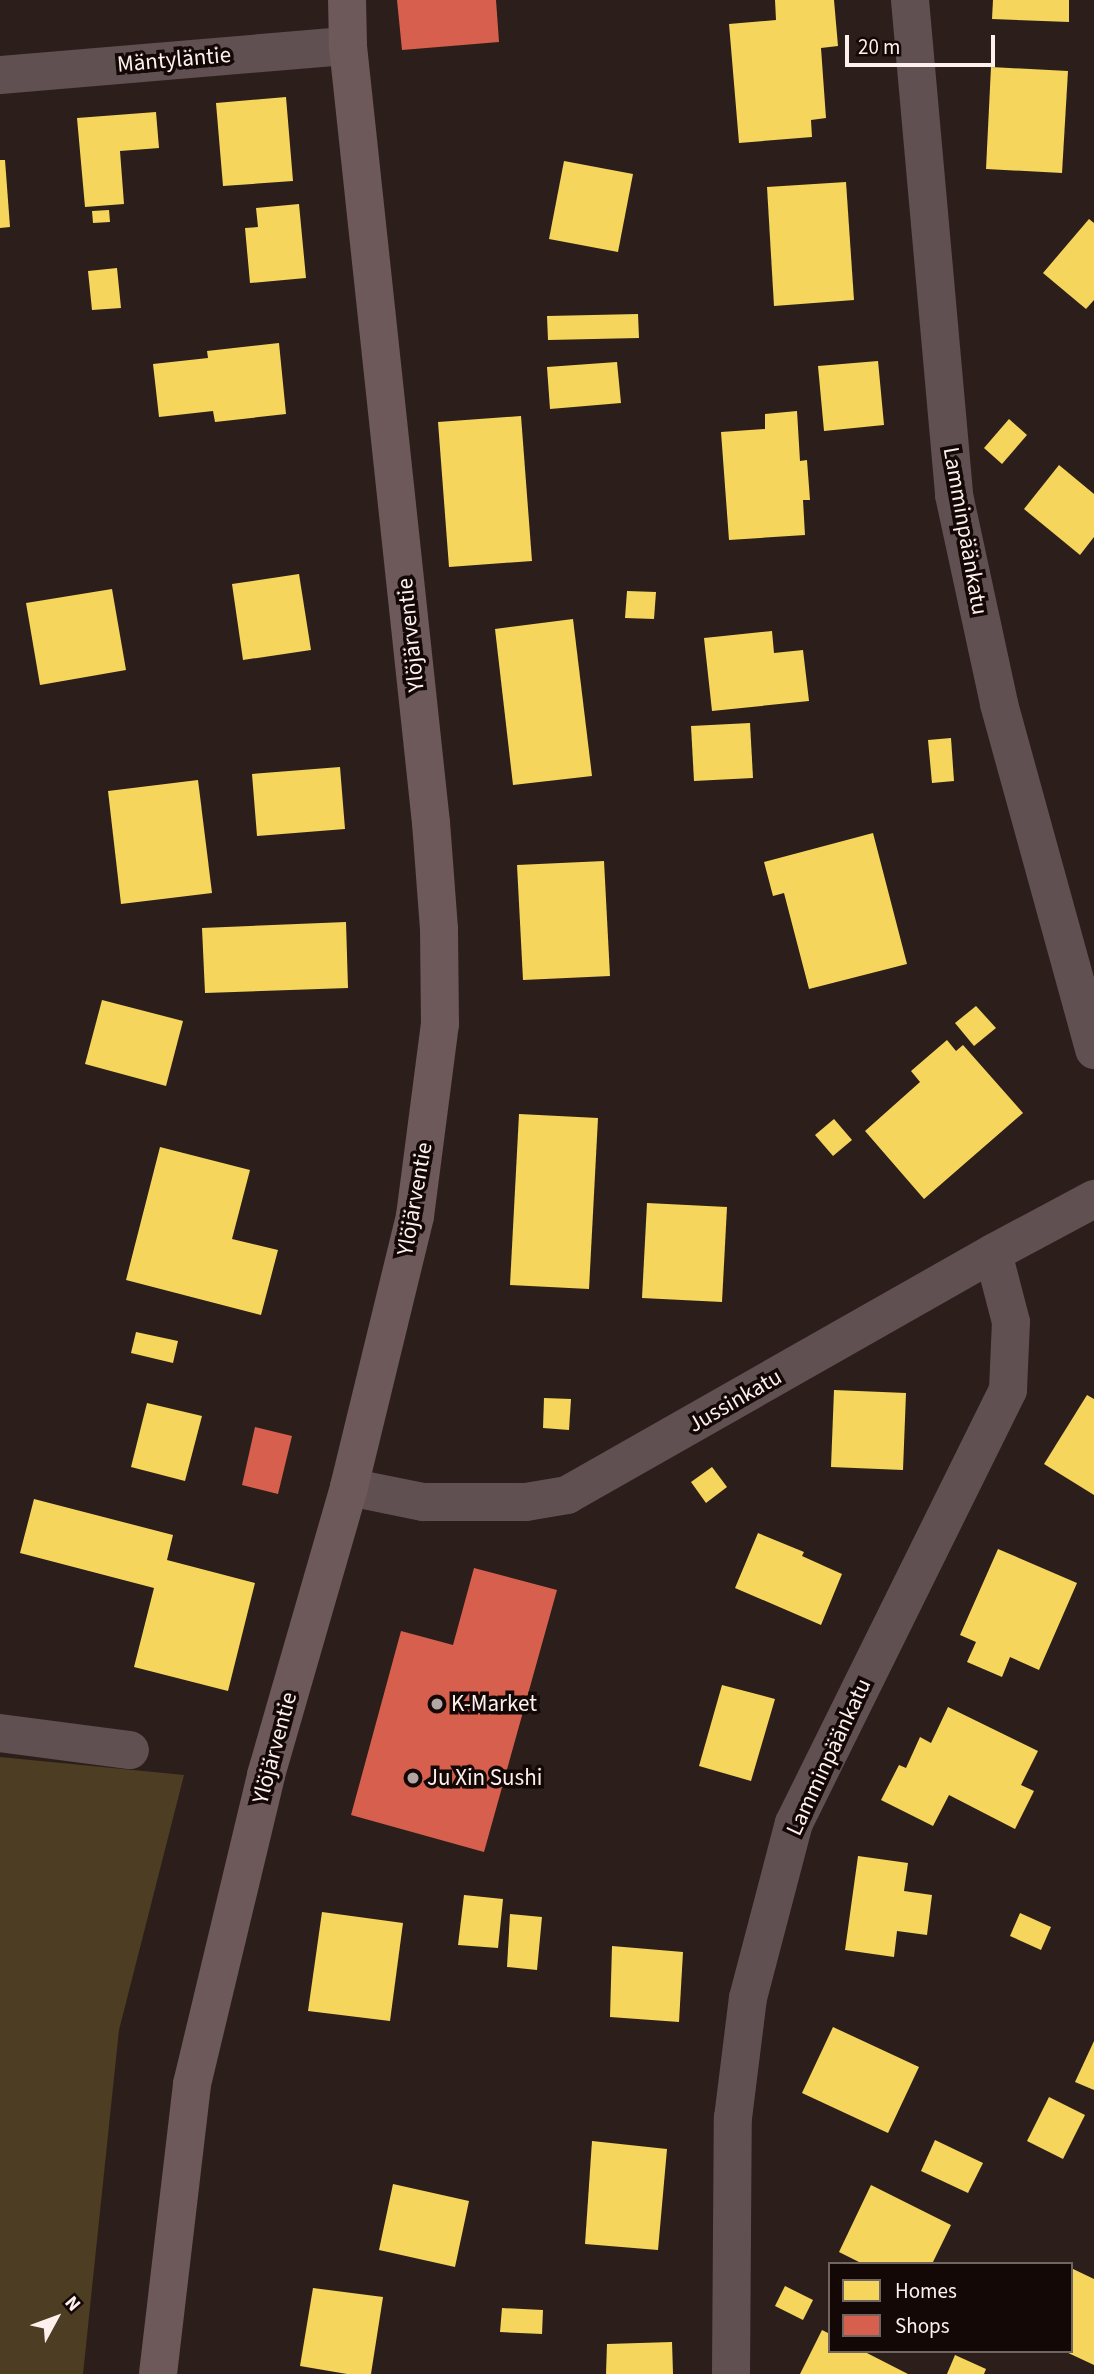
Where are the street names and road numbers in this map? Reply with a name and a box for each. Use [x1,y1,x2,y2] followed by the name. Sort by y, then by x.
[116,41,232,79] street label: Mäntyläntie
[937,445,993,617] street label: Lamminpäänkatu
[391,577,431,693] street label: Ylöjärventie
[391,1140,439,1258] street label: Ylöjärventie
[683,1363,787,1439] street label: Jussinkatu
[781,1674,877,1840] street label: Lamminpäänkatu
[247,1689,303,1807] street label: Ylöjärventie

